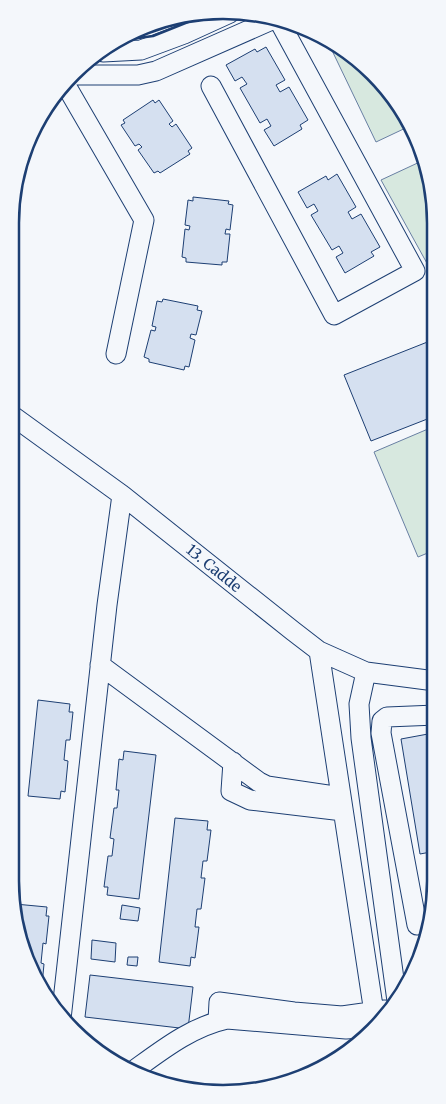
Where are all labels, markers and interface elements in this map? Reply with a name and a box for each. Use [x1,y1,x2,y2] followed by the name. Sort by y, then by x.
[182,540,246,596] street label: 13. Cadde

